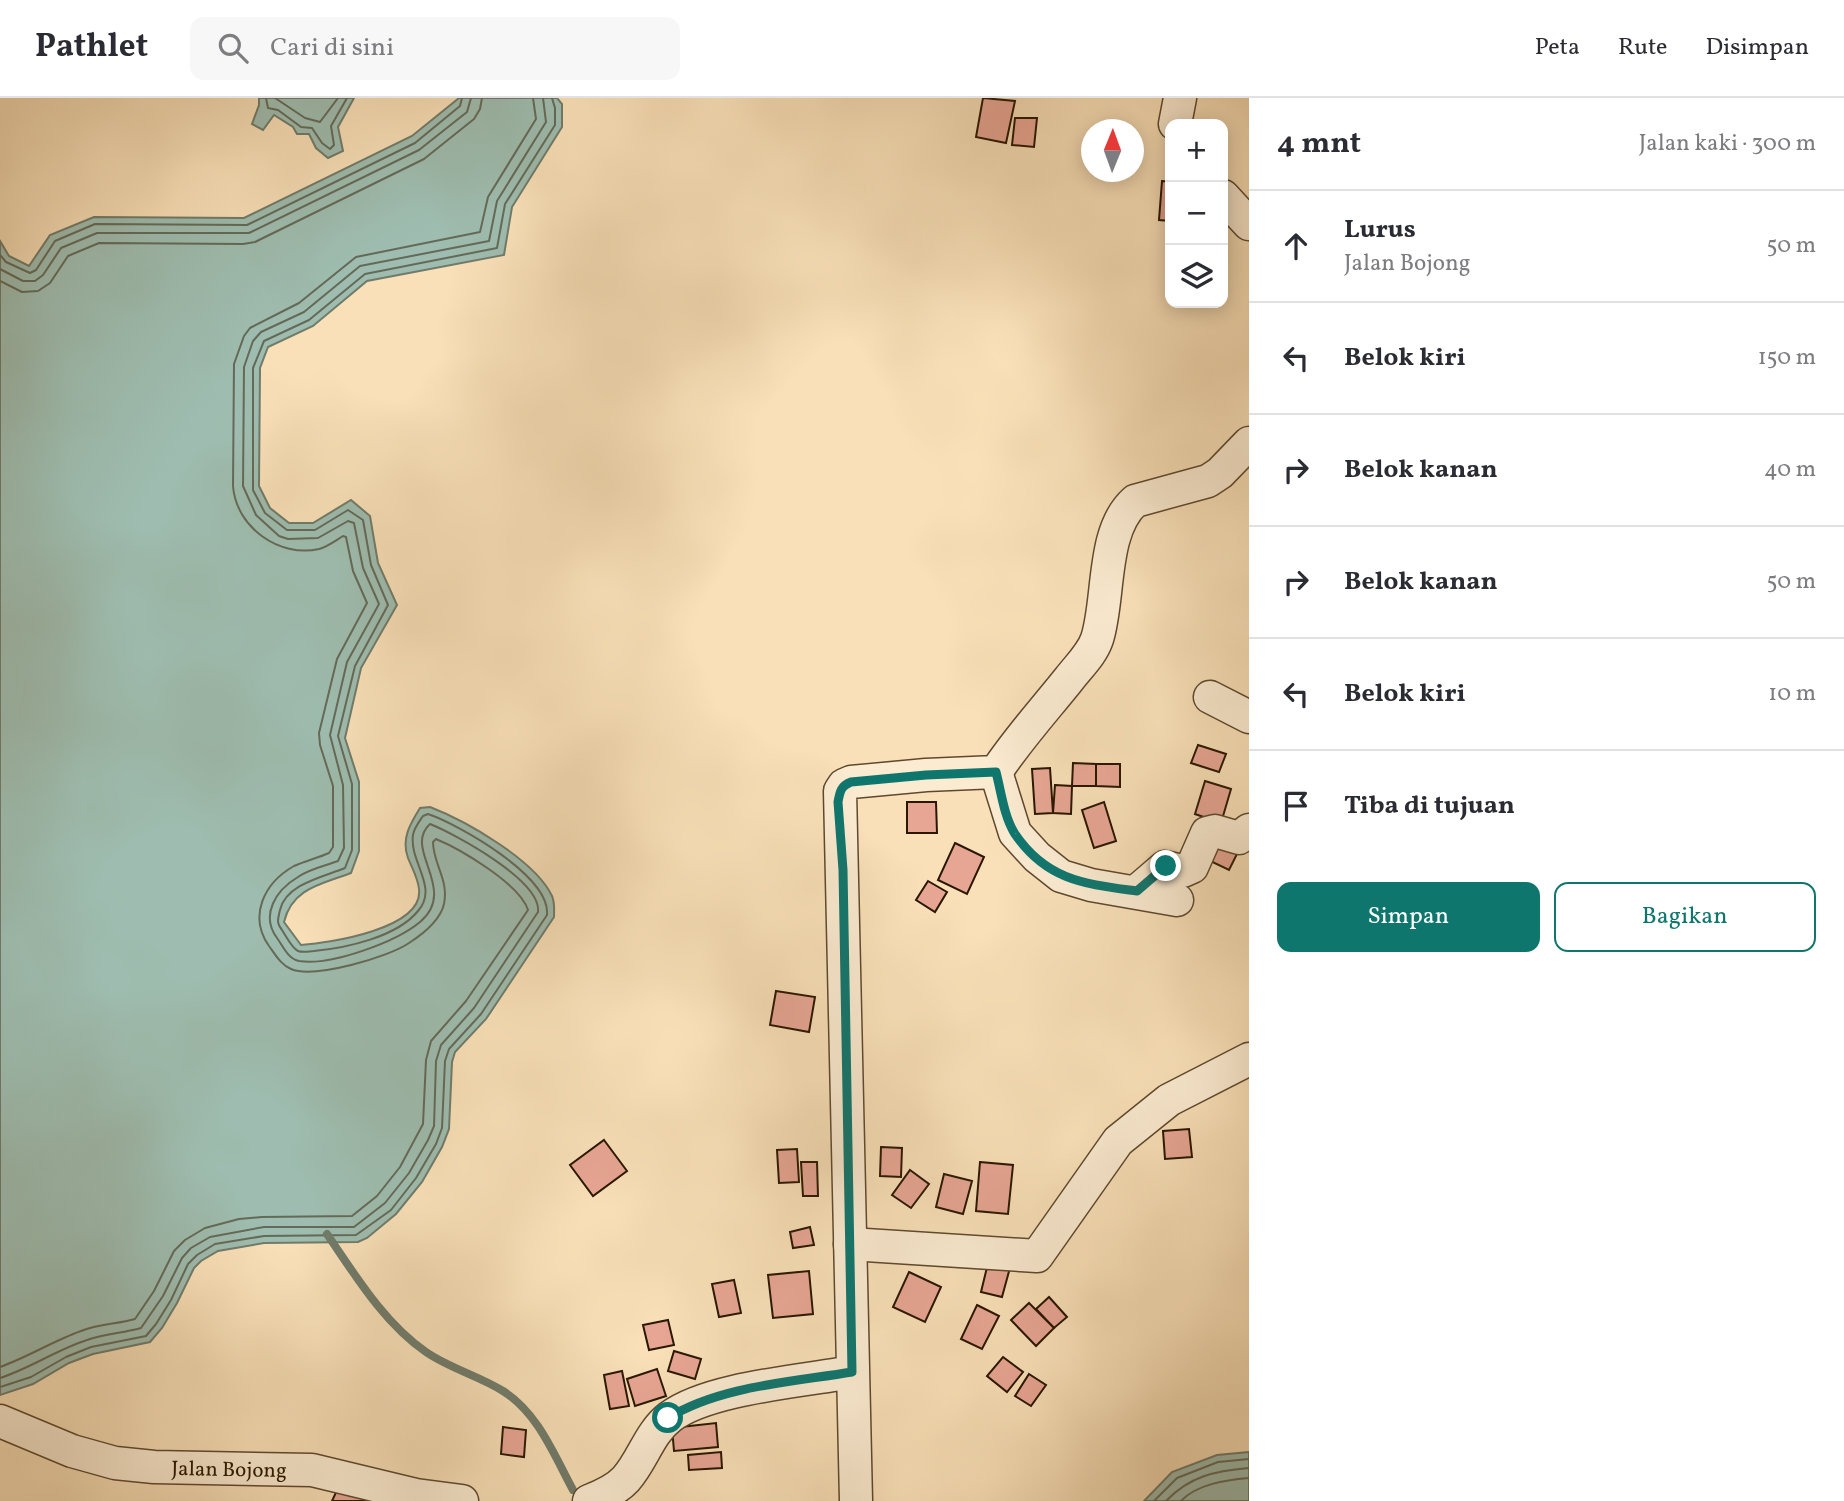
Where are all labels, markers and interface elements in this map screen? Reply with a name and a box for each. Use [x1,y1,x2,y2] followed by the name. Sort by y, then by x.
[190,17,680,80] search box
[35,25,148,71] text: Pathlet
[214,29,252,67] icon: search
[270,30,394,66] text: Cari di sini
[1535,31,1580,65] text: Peta
[1618,31,1667,65] text: Rute
[1705,31,1809,65] text: Disimpan
[1081,119,1144,182] north arrow
[1165,119,1228,308] map controls
[1165,119,1228,182] button: +
[1277,123,1361,165] text: 4 mnt
[1639,128,1816,160] text: Jalan kaki · 300 m
[1165,182,1228,245] button: −
[1344,212,1416,248] text: Lurus
[1277,227,1315,265] icon: ahead
[1767,230,1816,262] text: 50 m
[1165,245,1228,308] button: layers
[1344,248,1470,280] text: Jalan Bojong
[1277,339,1315,377] icon: left
[1344,340,1466,376] text: Belok kiri
[1758,342,1816,374] text: 150 m
[1277,451,1315,489] icon: right
[1344,452,1498,488] text: Belok kanan
[1764,454,1816,486] text: 40 m
[1277,563,1315,601] icon: right
[1344,564,1498,600] text: Belok kanan
[1767,566,1816,598] text: 50 m
[1277,675,1315,713] icon: left
[1344,676,1466,712] text: Belok kiri
[1768,678,1816,710] text: 10 m
[1277,787,1315,825] icon: arrive
[1344,788,1515,824] text: Tiba di tujuan
[1150,850,1181,881] route end
[1277,882,1540,952] button: Simpan
[1554,882,1816,952] button: Bagikan
[652,1402,683,1433] route start
[171,1455,287,1486] street label: Jalan Bojong

